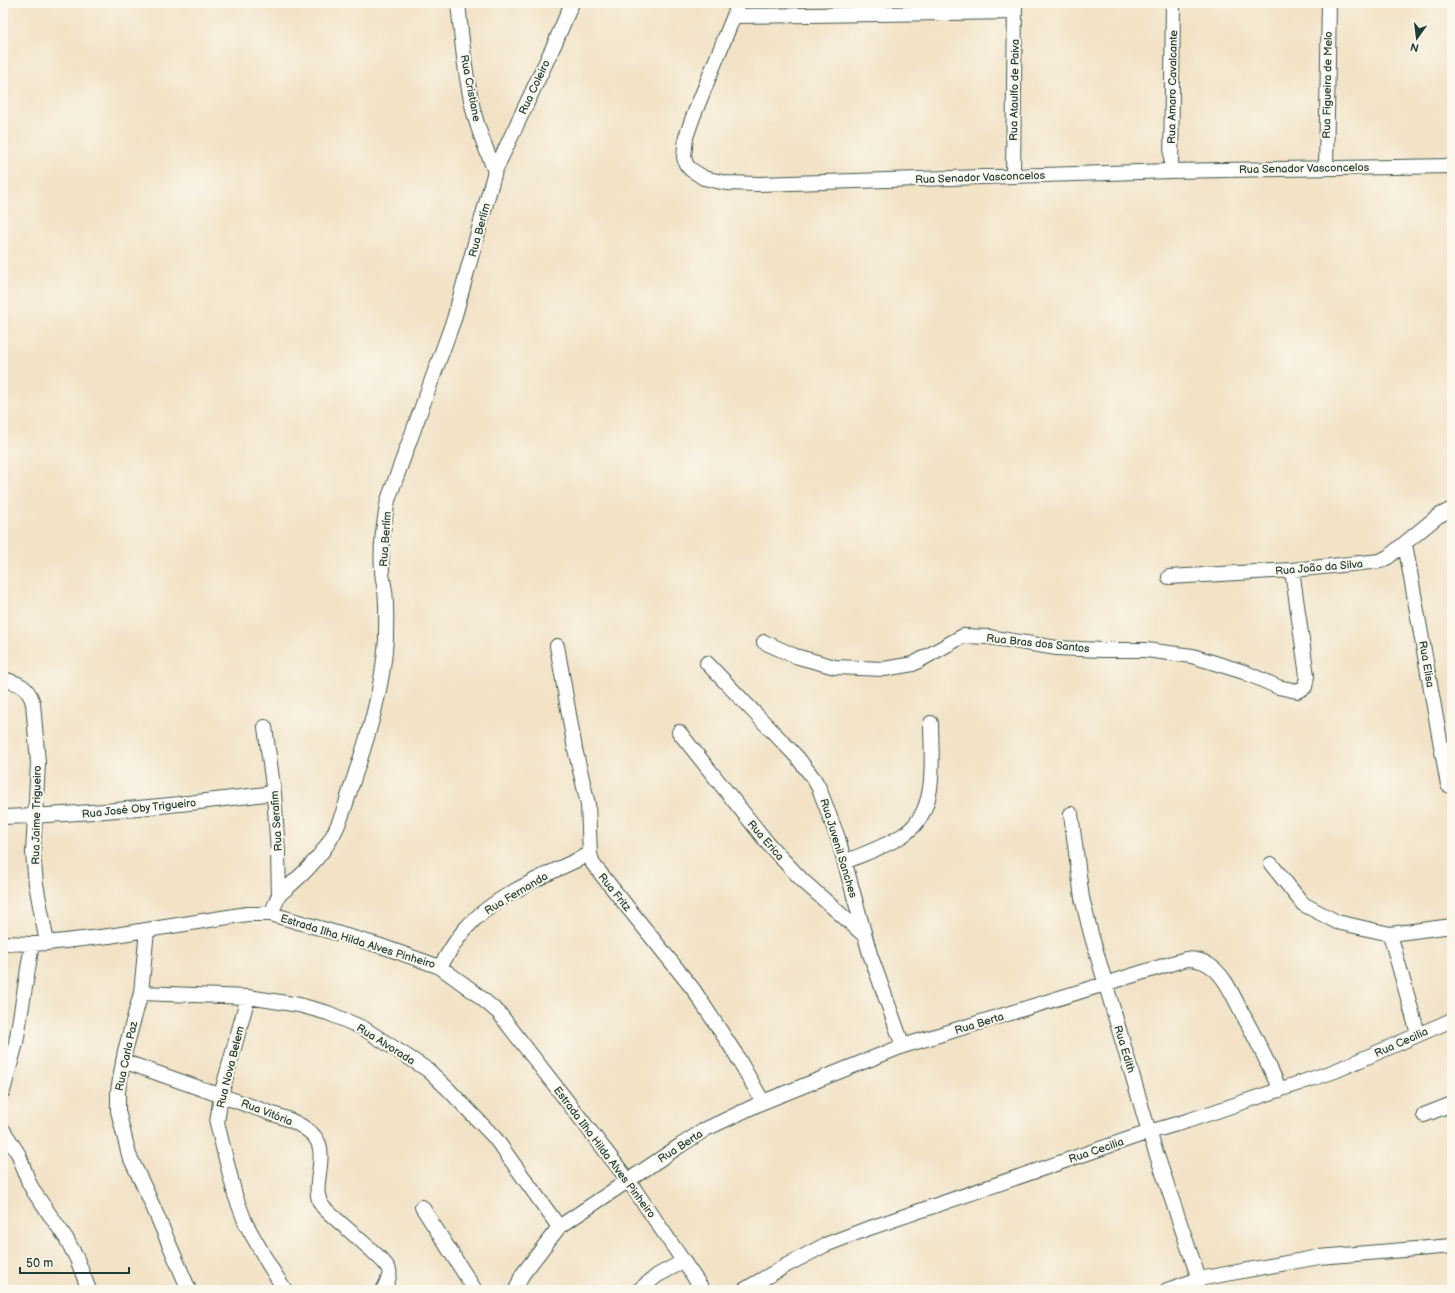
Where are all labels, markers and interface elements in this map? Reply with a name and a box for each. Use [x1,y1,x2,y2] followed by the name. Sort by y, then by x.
[1397,18,1437,58] north arrow
[1165,30,1180,144] street label: Rua Amaro Cavalcante
[1320,31,1335,139] street label: Rua Figueira de Melo
[1007,39,1022,141] street label: Rua Ataulfo de Paiva
[1409,40,1420,55] text: N
[458,54,483,123] street label: Rua Cristiane
[516,58,553,117] street label: Rua Coleiro
[1239,161,1370,176] street label: Rua Senador Vasconcelos
[915,169,1046,186] street label: Rua Senador Vasconcelos
[466,202,493,259] street label: Rua Berlím
[377,511,394,567] street label: Rua Berlím
[1275,557,1364,578] street label: Rua João da Silva
[986,632,1091,655] street label: Rua Bras dos Santos
[1416,640,1437,688] street label: Rua Elisa
[29,765,44,865] street label: Rua Jaime Trigueiro
[268,790,285,852] street label: Rua Serafim
[81,796,197,821] street label: Rua José Oby Trigueiro
[817,797,860,900] street label: Rua Juvenil Sanches
[745,818,787,863] street label: Rua Erica
[482,870,550,917] street label: Rua Fernanda
[595,871,634,914] street label: Rua Fritz
[279,912,437,971] street label: Estrada Ilha Hilda Alves Pinheiro
[953,1010,1005,1037] street label: Rua Berta
[113,1019,140,1092] street label: Rua Carla Paz
[354,1021,417,1067] street label: Rua Alvorada
[1111,1024,1138,1074] street label: Rua Edith
[214,1025,247,1109] street label: Rua Nova Belem
[1372,1025,1430,1060] street label: Rua Cecilia
[551,1084,658,1221] street label: Estrada Ilha Hilda Alves Pinheiro
[239,1097,294,1128] street label: Rua Vitória
[656,1127,705,1166] street label: Rua Berta
[1067,1135,1125,1166] street label: Rua Cecilia
[20,1249,129,1275] scale bar
[26,1256,53,1271] text: 50 m

